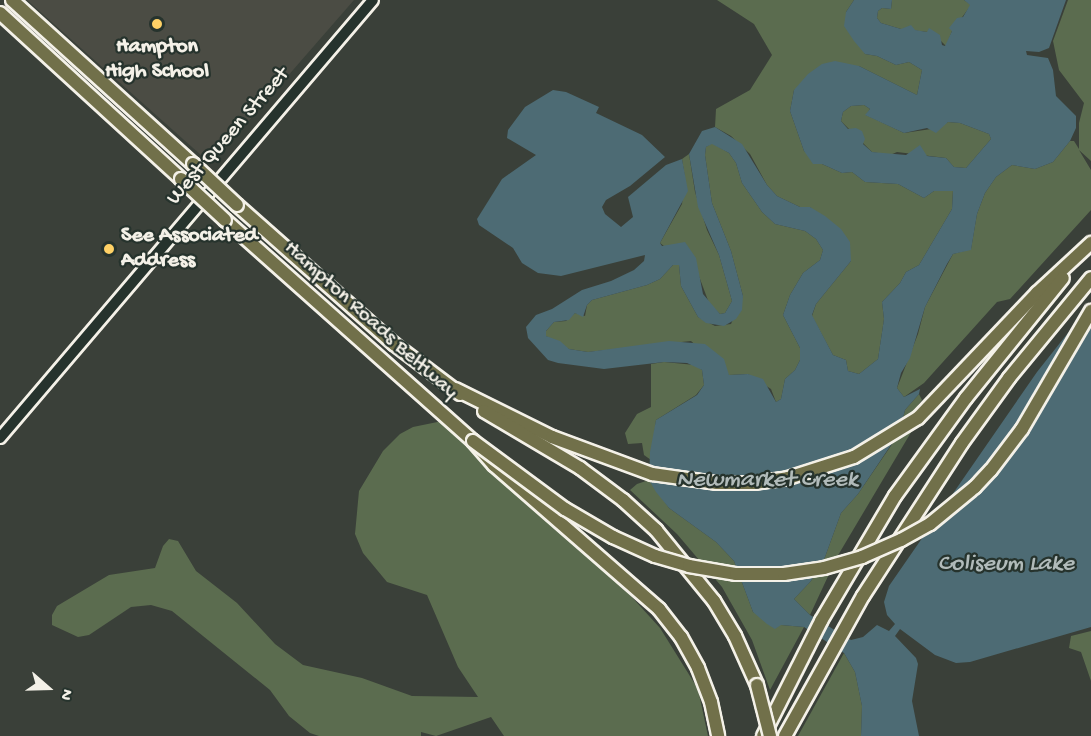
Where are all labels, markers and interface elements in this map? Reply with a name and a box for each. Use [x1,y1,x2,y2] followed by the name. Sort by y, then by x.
[150,17,164,31] marker: Hampton High School
[105,34,209,86] place label: Hampton High School
[162,62,296,212] street label: West Queen Street
[121,223,257,274] place label: See Associated Address
[278,236,462,406] street label: Hampton Roads Beltway
[102,242,116,256] marker: See Associated Address
[676,467,858,495] water label: Newmarket Creek
[938,551,1074,579] water label: Coliseum Lake
[18,658,78,718] north arrow
[55,686,76,702] text: N

